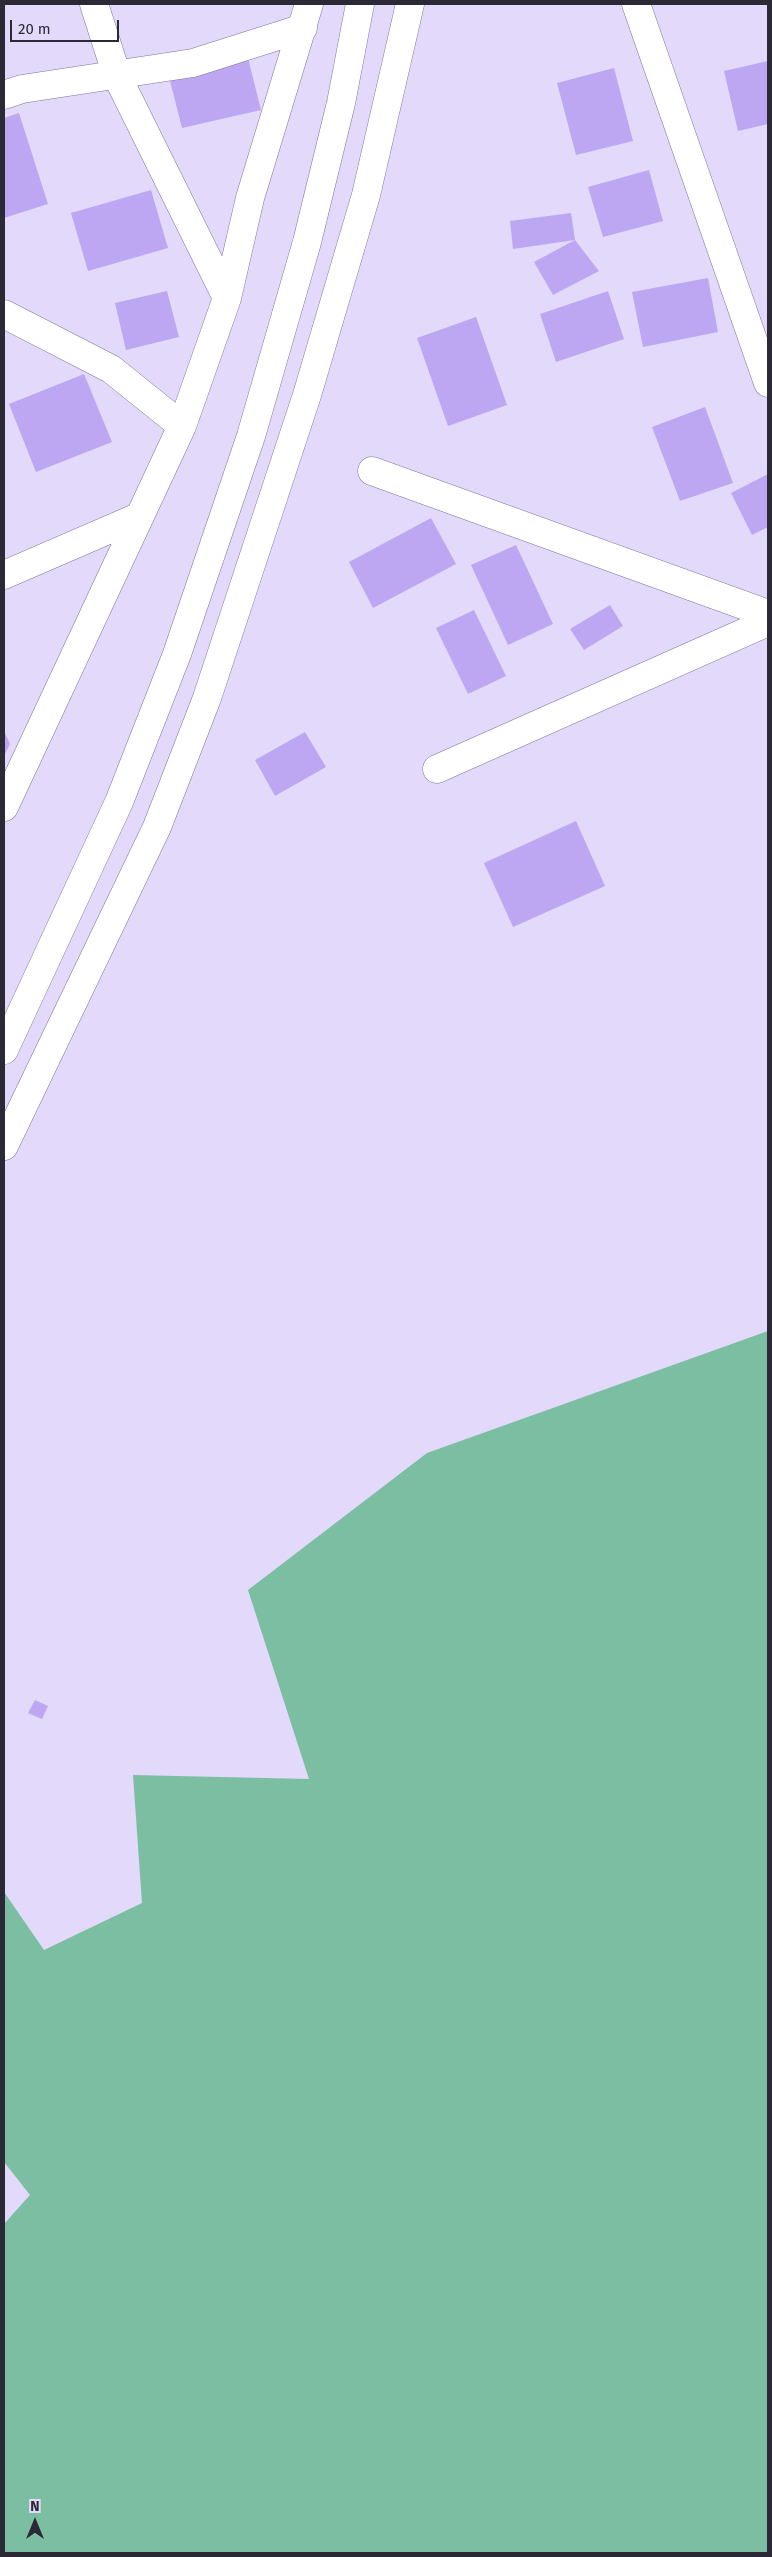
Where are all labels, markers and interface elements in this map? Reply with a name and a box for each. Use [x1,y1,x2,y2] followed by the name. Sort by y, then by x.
[12,10,121,42] scale bar
[18,20,51,38] text: 20 m
[10,2497,60,2547] north arrow
[30,2498,40,2515] text: N

